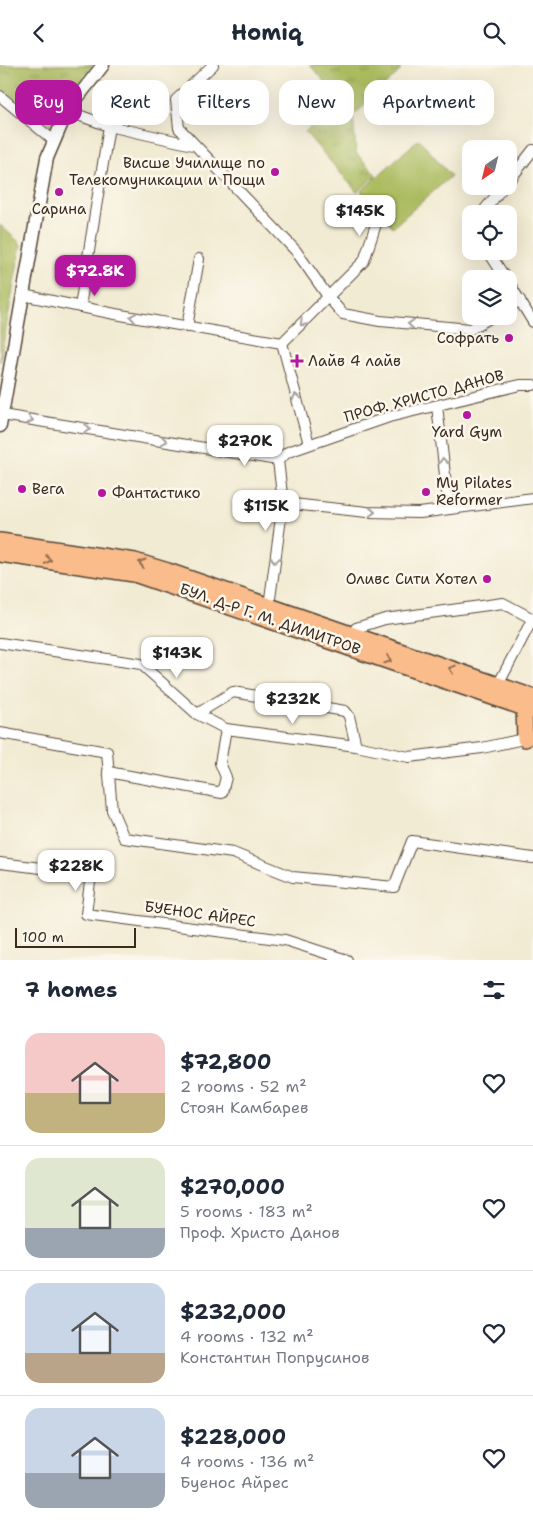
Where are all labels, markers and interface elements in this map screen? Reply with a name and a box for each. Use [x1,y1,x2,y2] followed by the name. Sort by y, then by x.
[231,18,302,47] text: Homiq
[25,19,53,47] icon: back
[480,19,508,47] icon: search
[15,80,82,125] chip: Buy
[92,80,169,125] chip: Rent
[179,80,269,125] chip: Filters
[279,80,354,125] chip: New
[364,80,494,125] chip: Apartment
[462,140,518,195] north arrow
[462,140,517,325] map controls
[69,153,265,190] place label: Висше Училище по Телекомуникации и Пощи
[269,166,281,178] marker: Висше Училище по Телекомуникации и Пощи
[53,186,65,198] marker: Сарина
[325,195,395,237] pin: $145K
[32,199,87,219] place label: Сарина
[336,200,384,221] text: $145K
[462,205,517,260] button: locate
[54,255,136,297] pin: $72.8K
[66,260,124,281] text: $72.8K
[462,270,517,325] button: layers
[129,313,138,323] one-way arrow
[299,317,308,326] one-way arrow
[406,319,414,330] one-way arrow
[437,328,499,348] place label: Софрать
[503,332,515,344] marker: Софрать
[308,351,401,371] place label: Лайв 4 лайв
[290,354,304,368] marker: Лайв 4 лайв
[342,365,506,427] street label: ПРОФ. ХРИСТО ДАНОВ
[292,394,302,402] one-way arrow
[461,409,473,421] marker: Yard Gym
[26,414,35,424] one-way arrow
[432,422,502,442] place label: Yard Gym
[83,423,92,433] one-way arrow
[210,425,280,467] pin: $270K
[218,430,272,451] text: $270K
[160,436,169,446] one-way arrow
[438,456,449,464] one-way arrow
[436,473,512,510] place label: My Pilates Reformer
[32,479,65,499] place label: Вега
[16,483,28,495] marker: Вега
[112,483,200,503] place label: Фантастико
[420,486,432,498] marker: My Pilates Reformer
[96,487,108,499] marker: Фантастико
[231,489,301,532] pin: $115K
[243,495,289,516] text: $115K
[368,506,376,517] one-way arrow
[44,555,53,565] one-way arrow
[270,556,281,564] one-way arrow
[137,558,146,569] one-way arrow
[346,569,478,589] place label: Оливс Сити Хотел
[481,573,493,585] marker: Оливс Сити Хотел
[177,579,363,659] street label: БУЛ. Д-Р Г. М. ДИМИТРОВ
[142,637,212,679] pin: $143K
[152,642,202,663] text: $143K
[383,655,392,665] one-way arrow
[448,665,456,675] one-way arrow
[258,683,328,725] pin: $232K
[266,688,320,709] text: $232K
[41,849,111,892] pin: $228K
[49,855,103,876] text: $228K
[143,895,257,932] street label: БУЕНОС АЙРЕС
[15,925,136,948] scale bar
[22,928,64,946] text: 100 m
[25,976,117,1004] text: 7 homes
[480,976,508,1004] icon: filters
[180,1048,272,1076] text: $72,800
[65,1053,125,1113] icon: home
[480,1069,508,1097] icon: heart
[180,1076,307,1097] text: 2 rooms · 52 m²
[180,1097,308,1118] text: Стоян Камбарев
[180,1173,285,1201] text: $270,000
[65,1178,125,1238] icon: home
[480,1194,508,1222] icon: heart
[180,1201,313,1222] text: 5 rooms · 183 m²
[180,1222,340,1243] text: Проф. Христо Данов
[180,1298,286,1326] text: $232,000
[65,1303,125,1363] icon: home
[480,1319,508,1347] icon: heart
[180,1326,314,1347] text: 4 rooms · 132 m²
[180,1347,370,1368] text: Константин Попрусинов
[180,1423,286,1451] text: $228,000
[65,1428,125,1488] icon: home
[480,1444,508,1472] icon: heart
[180,1451,314,1472] text: 4 rooms · 136 m²
[180,1472,289,1493] text: Буенос Айрес

